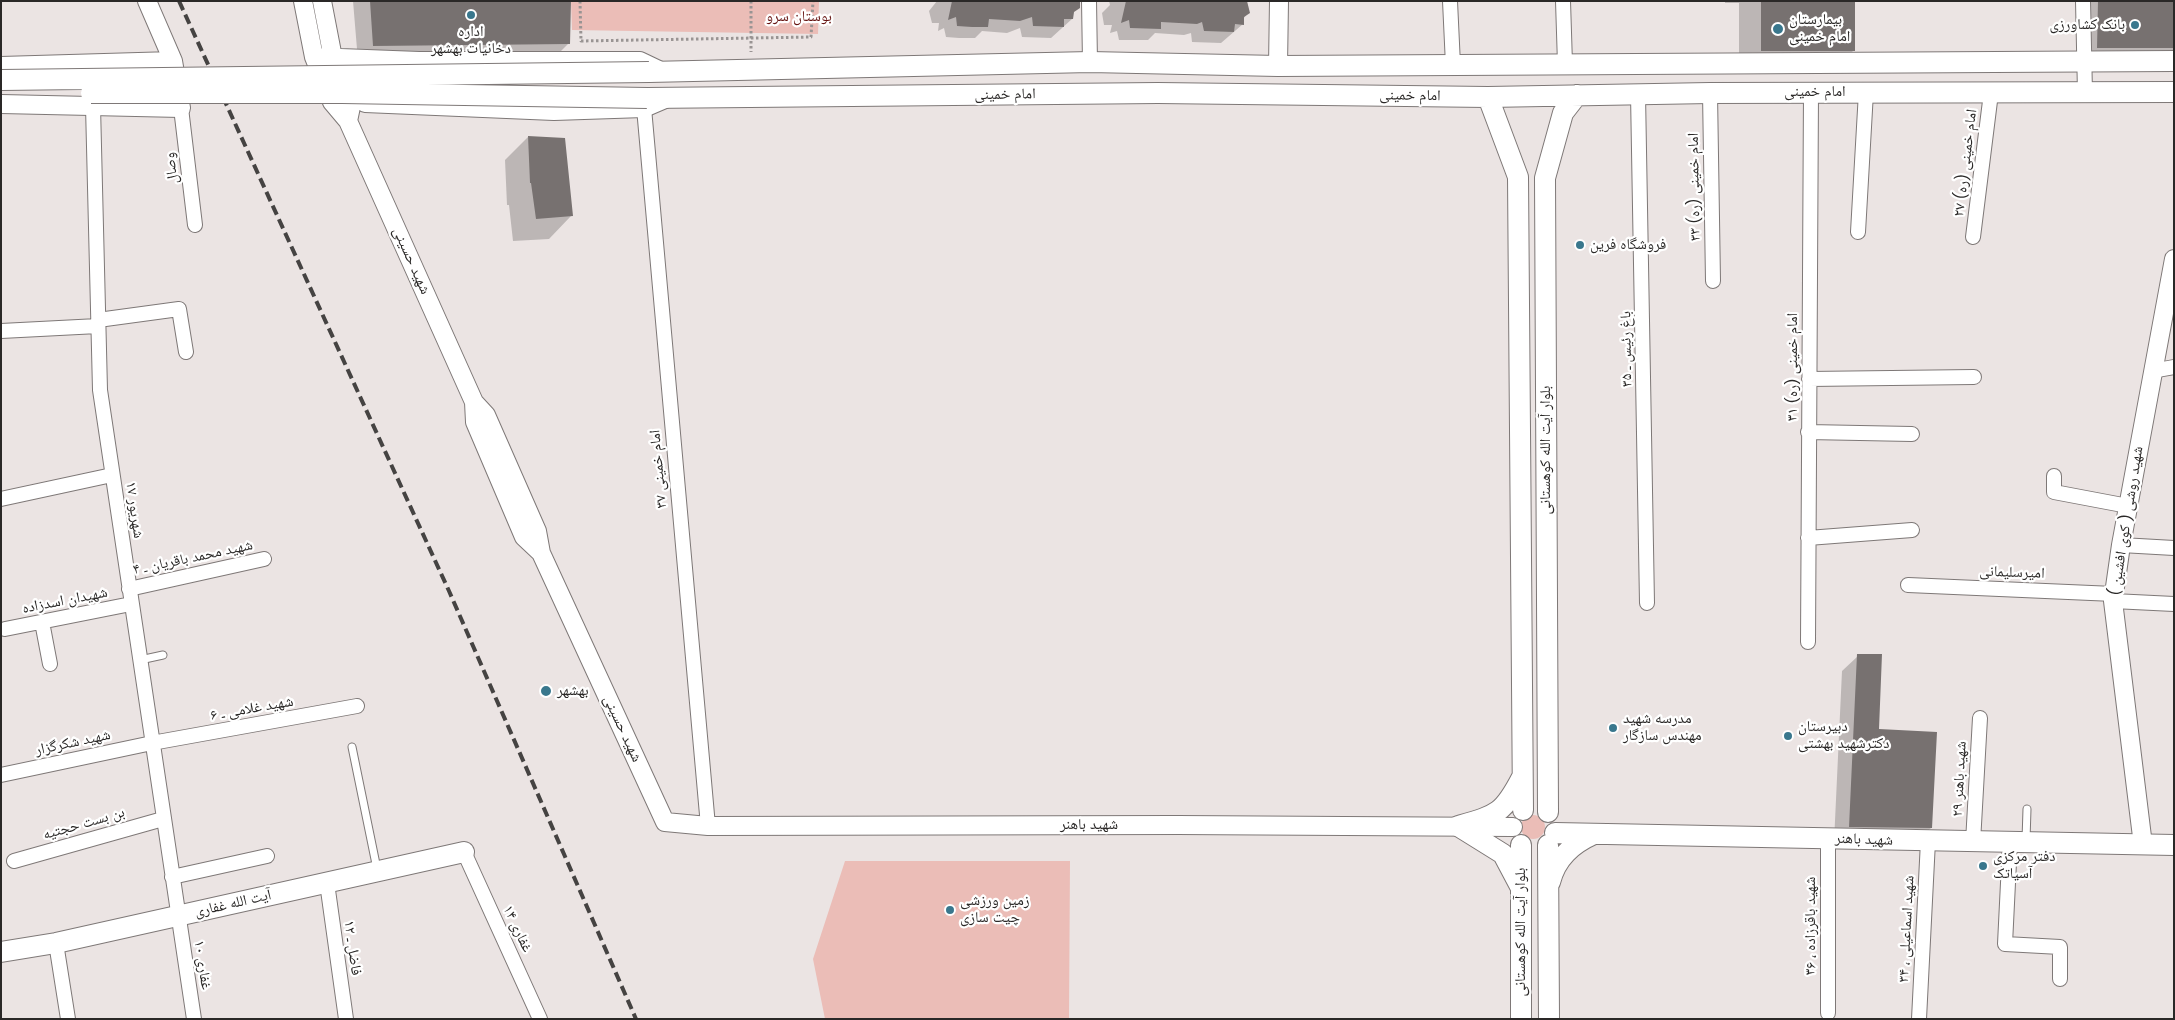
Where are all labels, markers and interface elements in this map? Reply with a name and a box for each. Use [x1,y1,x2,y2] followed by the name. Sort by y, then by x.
[766,8,832,26] park label: بوستان سرو
[465,9,477,21] marker: اداره دخانیات بهشهر
[1789,11,1850,46] place label: بیمارستان امام خمینی
[2049,16,2125,34] place label: بانک کشاورزی
[2129,19,2141,31] marker: بانک کشاورزی
[1771,22,1785,36] marker: بیمارستان امام خمینی
[431,23,511,58] place label: اداره دخانیات بهشهر
[1784,83,1846,101] street label: امام خمینی
[974,85,1036,105] street label: امام خمینی
[1379,86,1441,106] street label: امام خمینی
[1950,108,1982,218] street label: امام خمینی (ره) ۲۷
[1685,133,1705,241] street label: امام خمینی (ره) ۳۳
[161,151,183,185] street label: وصال
[388,225,434,297] street label: شهید حسینی
[1590,236,1666,254] place label: فروشگاه فرین
[1574,239,1586,251] marker: فروشگاه فرین
[1617,311,1637,387] street label: باغ رئیس ـ ۳۵
[1784,313,1802,421] street label: امام خمینی (ره) ۳۱
[1537,386,1555,514] street label: بلوار آیت الله کوهستانی
[647,429,671,509] street label: امام خمینی ۳۷
[2106,445,2148,597] street label: شهید روشی ( کوی افشین )
[121,480,147,540] street label: ۱۷ شهریور
[131,536,255,580] street label: شهید محمد باقریان ـ ۴
[1979,563,2045,583] street label: امیرسلیمانی
[21,584,109,618] street label: شهیدان اسدزاده
[557,682,589,700] place label: بهشهر
[539,684,553,698] marker: بهشهر
[209,693,295,725] street label: شهید غلامی ـ ۶
[599,693,645,765] street label: شهید حسینی
[1623,710,1702,745] place label: مدرسه شهید مهندس سازگار
[1798,718,1889,753] place label: دبیرستان دکترشهید بهشتی
[1607,722,1619,734] marker: مدرسه شهید مهندس سازگار
[34,726,112,760] street label: شهید شکرگزار
[1782,730,1794,742] marker: دبیرستان دکترشهید بهشتی
[1949,741,1971,817] street label: شهید باهنر ۲۹
[41,804,127,844] street label: بن بست حجتیه
[1060,816,1118,834] street label: شهید باهنر
[1835,830,1893,850] street label: شهید باهنر
[1993,848,2055,883] place label: دفتر مرکزی آسیاتک
[1977,860,1989,872] marker: دفتر مرکزی آسیاتک
[1512,868,1530,996] street label: بلوار آیت الله کوهستانی
[1895,875,1919,983] street label: شهید اسماعیلی ، ۳۴
[1802,877,1820,975] street label: شهید باقرزاده ، ۳۶
[193,886,273,922] street label: آیت الله غفاری
[960,892,1030,927] place label: زمین ورزشی چیت سازی
[498,903,536,955] street label: غفاری ۱۴
[944,904,956,916] marker: زمین ورزشی چیت سازی
[339,919,365,977] street label: فاضل ـ ۱۲
[189,939,215,991] street label: غفاری ۱۰

